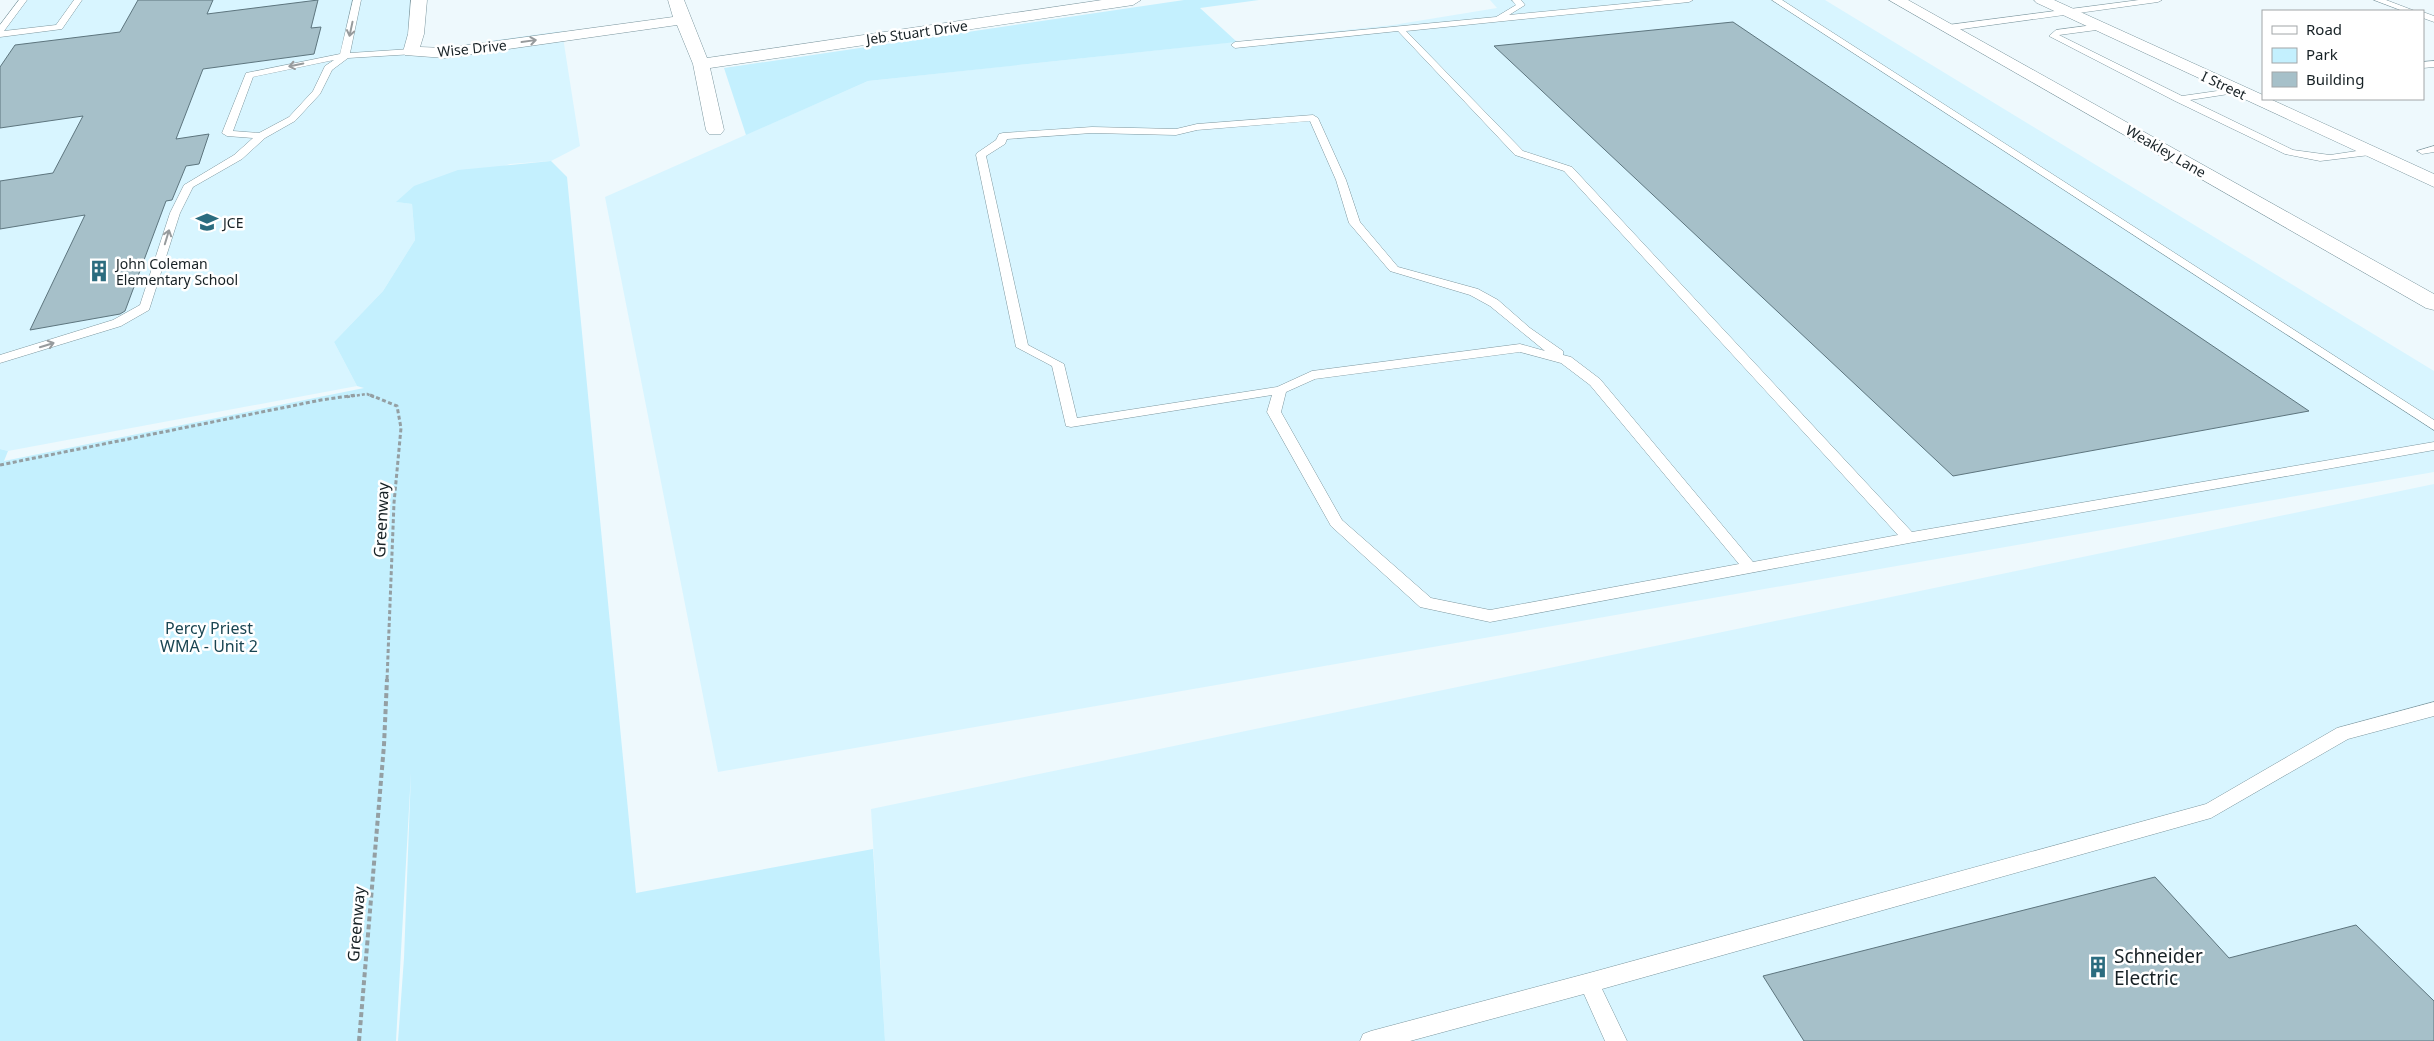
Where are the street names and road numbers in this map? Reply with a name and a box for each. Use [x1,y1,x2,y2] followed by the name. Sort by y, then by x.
[863,15,969,49] street label: Jeb Stuart Drive
[436,35,508,61] street label: Wise Drive
[2198,66,2250,104] street label: I Street
[2122,120,2210,182] street label: Weakley Lane
[368,481,394,558] street label: Greenway
[342,885,370,963] street label: Greenway

